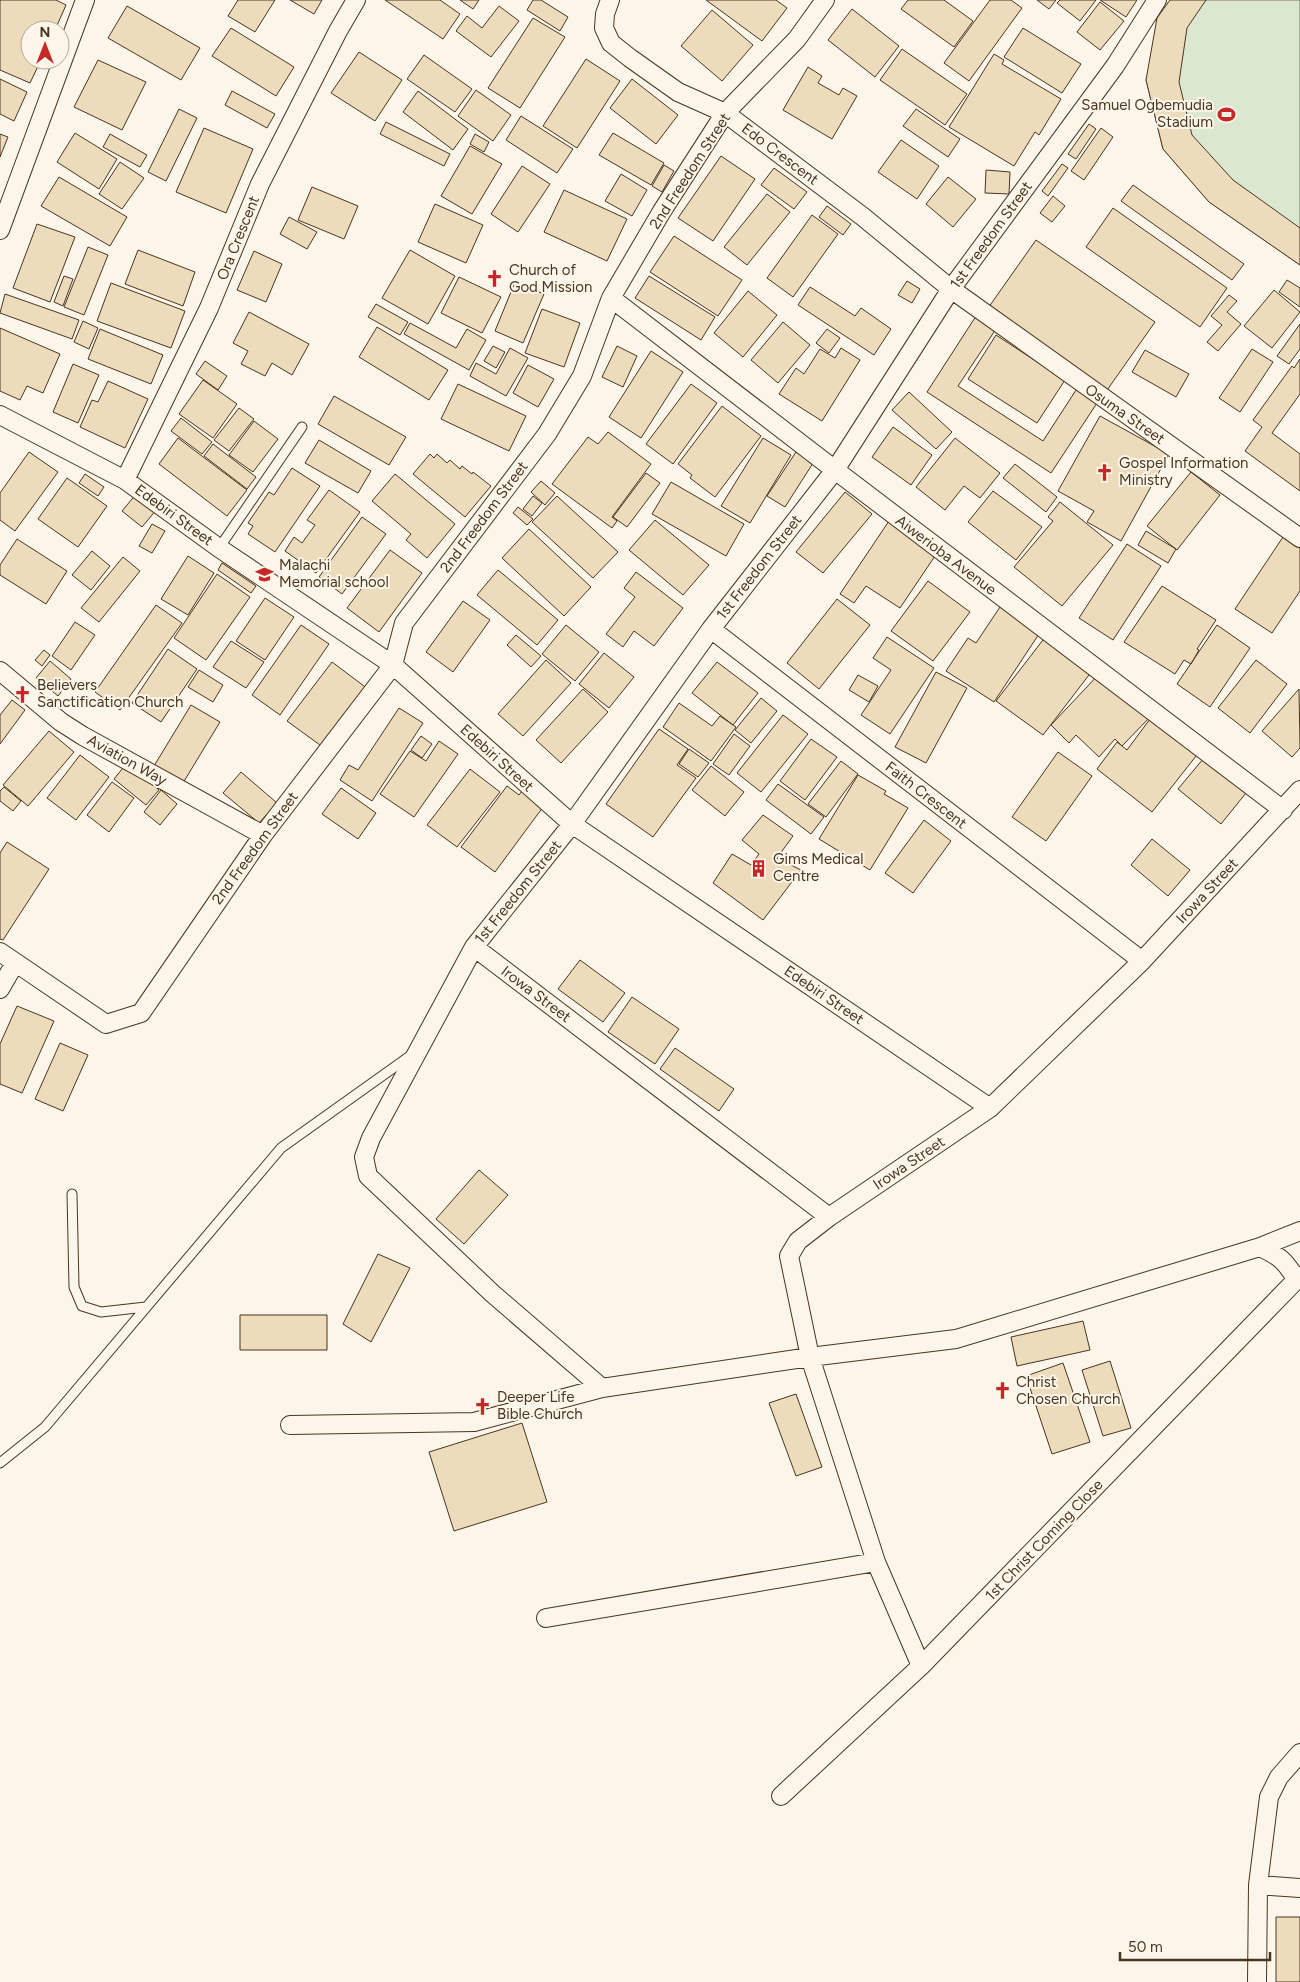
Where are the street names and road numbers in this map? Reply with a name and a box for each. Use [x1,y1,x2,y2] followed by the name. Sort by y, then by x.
[646,109,734,232] street label: 2nd Freedom Street
[738,119,822,189] street label: Edo Crescent
[946,178,1036,292] street label: 1st Freedom Street
[213,193,263,283] street label: Ora Crescent
[1082,380,1169,448] street label: Osuma Street
[436,458,532,576] street label: 2nd Freedom Street
[131,481,217,550] street label: Edebiri Street
[713,511,806,623] street label: 1st Freedom Street
[892,511,1000,599] street label: Aiwerioba Avenue
[457,720,538,796] street label: Edebiri Street
[84,731,170,789] street label: Aviation Way
[882,758,971,833] street label: Faith Crescent
[208,788,302,908] street label: 2nd Freedom Street
[471,836,565,947] street label: 1st Freedom Street
[1172,854,1242,927] street label: Irowa Street
[498,962,575,1026] street label: Irowa Street
[781,962,868,1028] street label: Edebiri Street
[870,1132,949,1194] street label: Irowa Street
[982,1476,1106,1604] street label: 1st Christ Coming Close

